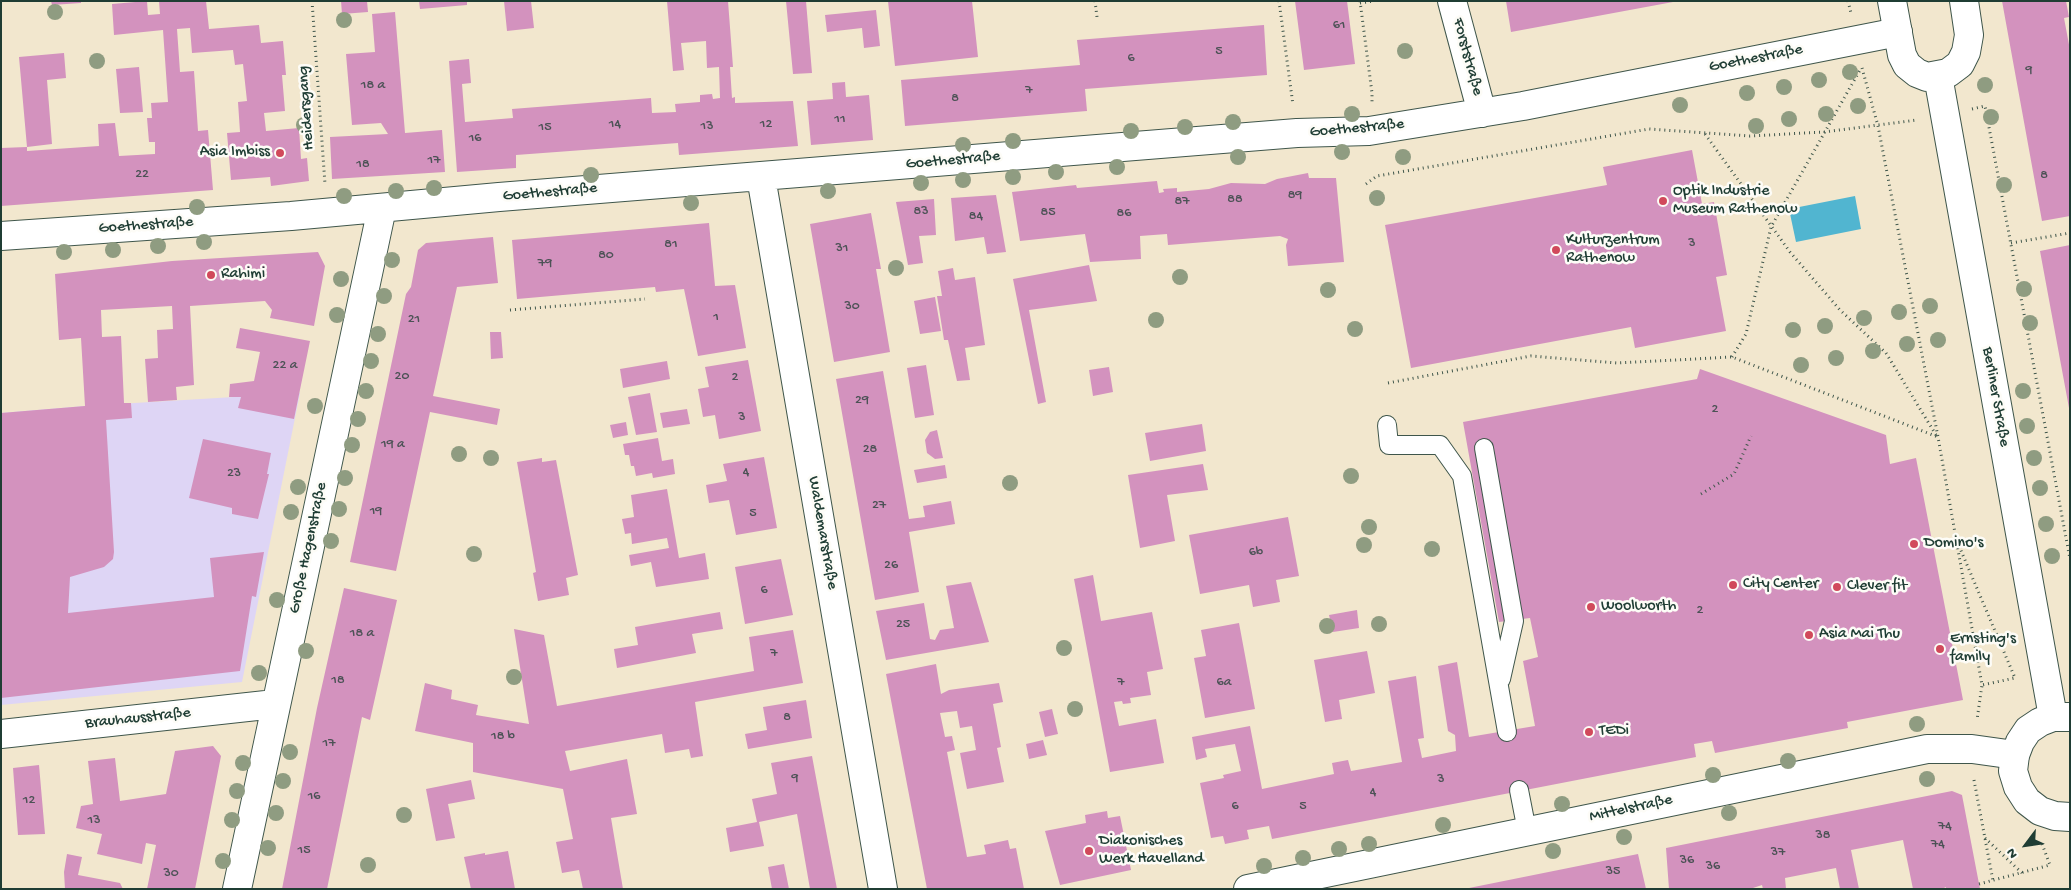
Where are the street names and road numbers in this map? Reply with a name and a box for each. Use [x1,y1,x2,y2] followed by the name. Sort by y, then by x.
[1447,16,1487,98] street label: Forststraße
[1708,41,1804,77] street label: Goethestraße
[294,65,320,151] street label: Heidersgang
[1309,115,1405,143] street label: Goethestraße
[905,147,1001,175] street label: Goethestraße
[502,179,598,207] street label: Goethestraße
[98,213,194,239] street label: Goethestraße
[1977,346,2013,448] street label: Berliner Straße
[803,475,841,591] street label: Waldemarstraße
[286,481,332,615] street label: Große Hagenstraße
[84,704,192,734] street label: Brauhausstraße
[1588,791,1674,827] street label: Mittelstraße

